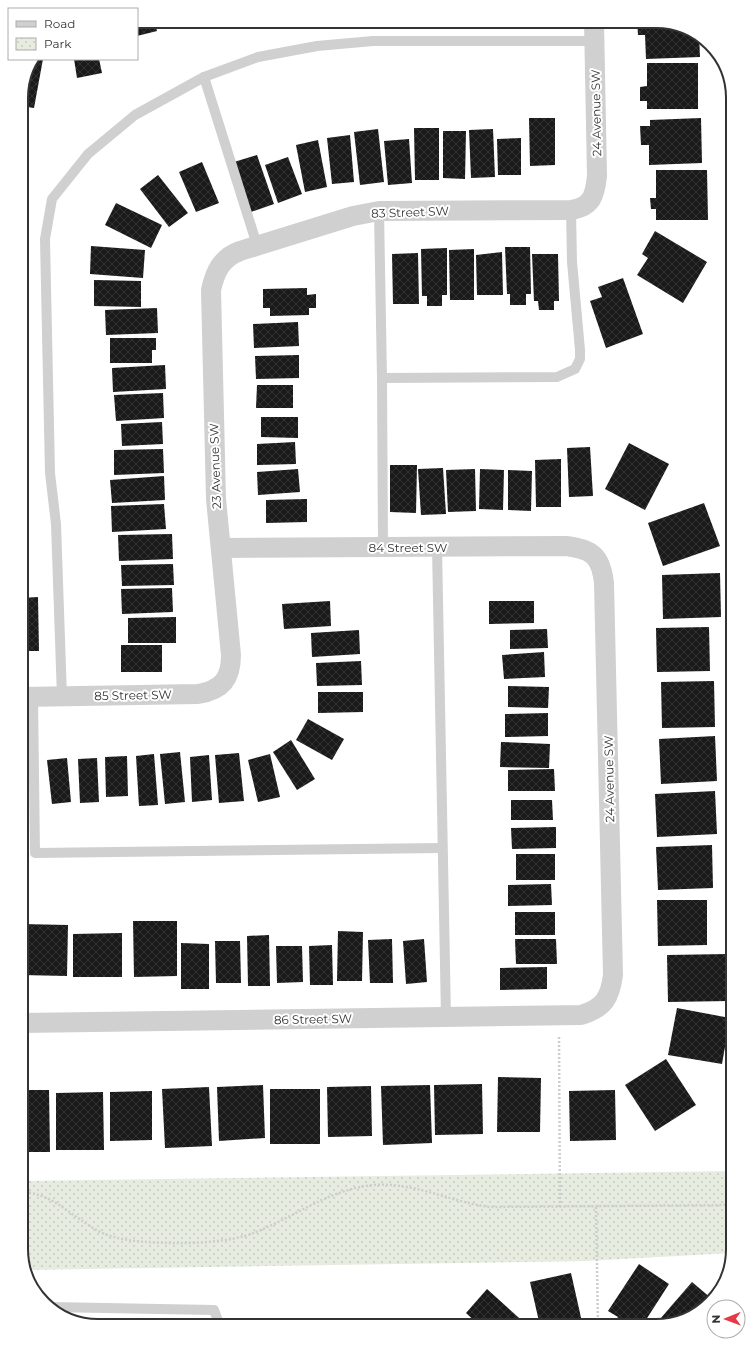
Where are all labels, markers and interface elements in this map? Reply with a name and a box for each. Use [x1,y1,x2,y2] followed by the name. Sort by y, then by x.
[8,8,138,60] legend
[44,16,75,31] text: Road
[44,36,72,51] text: Park
[588,69,604,157] street label: 24 Avenue SW
[371,203,449,221] street label: 83 Street SW
[206,423,224,509] street label: 23 Avenue SW
[369,540,447,555] street label: 84 Street SW
[94,687,172,703] street label: 85 Street SW
[601,735,617,823] street label: 24 Avenue SW
[274,1011,352,1027] street label: 86 Street SW
[706,1299,746,1339] north arrow
[709,1315,723,1324] text: N

